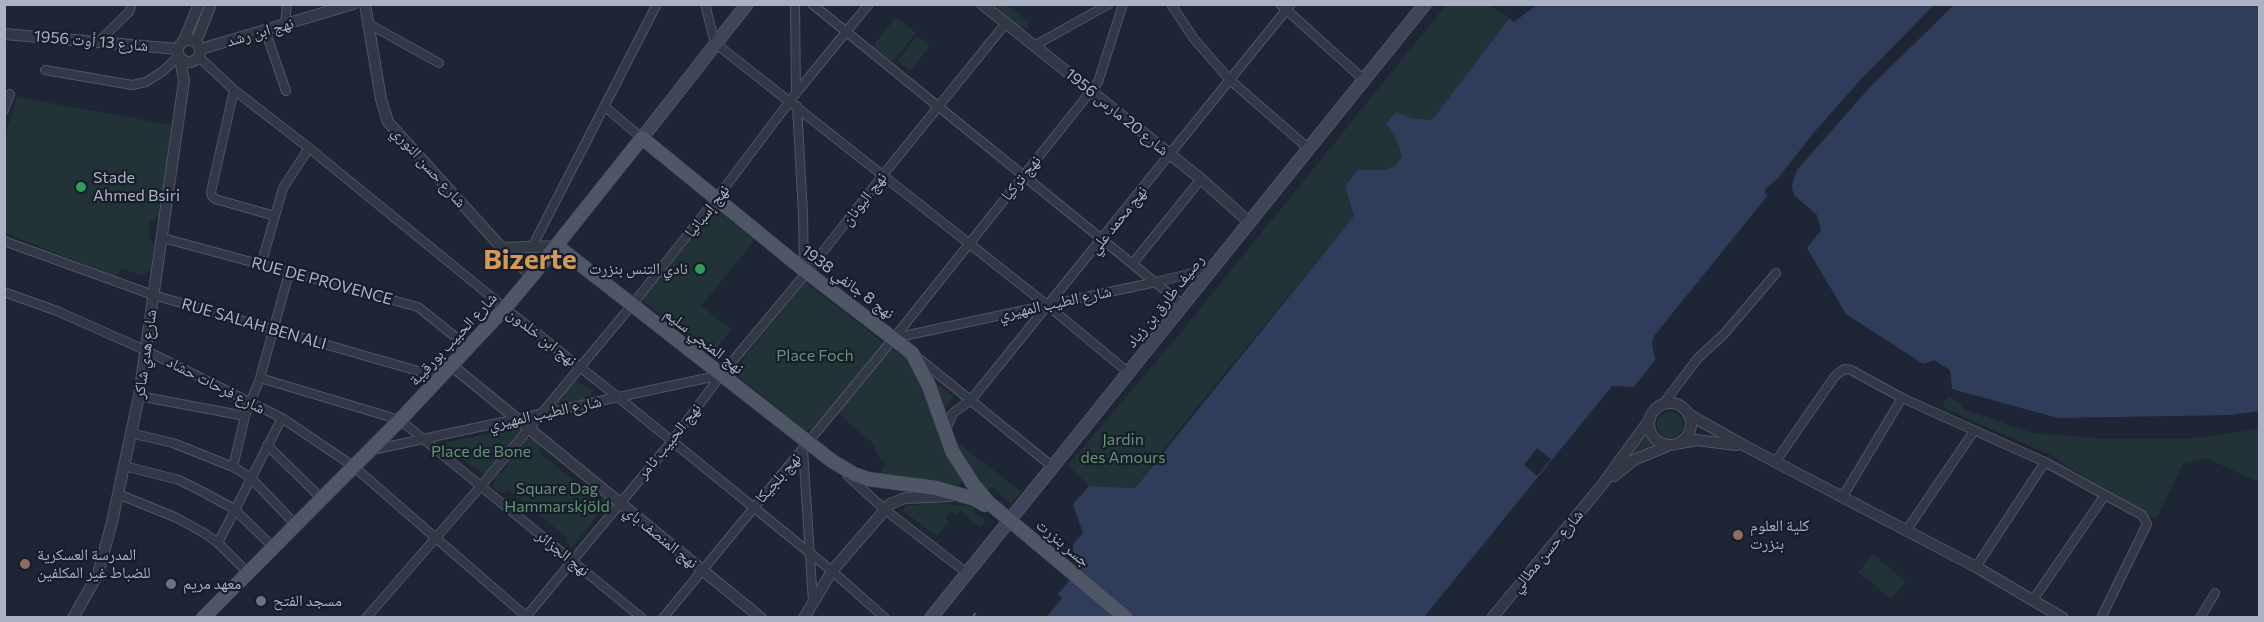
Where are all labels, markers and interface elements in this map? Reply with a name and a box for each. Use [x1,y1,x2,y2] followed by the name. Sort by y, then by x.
[224,13,296,51] street label: نهج ابن رشد
[33,26,149,56] street label: شارع 13 أوت 1956
[1061,64,1173,160] street label: شارع 20 مارس 1956
[388,123,470,211] street label: شارع حسن النوري
[997,152,1045,204] street label: نهج تركيا
[93,168,180,206] place label: Stade Ahmed Bsiri
[837,168,891,230] street label: نهج اليونان
[74,180,88,194] marker: Stade Ahmed Bsiri
[681,181,733,241] street label: نهج إسبانيا
[1085,182,1151,258] street label: نهج محمد علي
[798,241,898,323] street label: نهج 8 جانفي 1938
[483,243,577,277] district label: Bizerte
[1122,251,1208,351] street label: رصيف طارق بن زياد
[249,253,395,309] street label: RUE DE PROVENCE
[589,259,688,279] place label: نادي التنس بنزرت
[693,262,707,276] marker: نادي التنس بنزرت
[997,282,1113,324] street label: شارع الطيب المهيري
[405,288,501,390] street label: شارع الحبيب بورقيبة
[179,294,329,354] street label: RUE SALAH BEN ALI
[503,304,581,370] street label: نهج ابن خلدون
[660,304,748,378] street label: نهج المنجي سليم
[129,308,161,400] street label: شارع هدي شاكر
[776,346,854,366] park label: Place Foch
[164,352,268,418] street label: شارع فرحات حشاد
[487,392,603,434] street label: شارع الطيب المهيري
[633,399,705,483] street label: نهج الحبيب ثامر
[1081,430,1165,468] park label: Jardin des Amours
[431,442,531,462] park label: Place de Bone
[751,449,805,507] street label: نهج بلجيكا
[504,479,610,517] park label: Square Dag Hammarskjöld
[620,501,702,573] street label: نهج المنصف باي
[1507,506,1587,596] street label: شارع حسن مطالي
[1032,515,1094,571] street label: جسر بنزرت
[1750,516,1810,554] place label: كلية العلوم بنزرت
[532,526,594,580] street label: نهج الجزائر
[1731,528,1745,542] marker: كلية العلوم بنزرت
[37,545,151,583] place label: المدرسة العسكرية للضباط غير المكلفين
[18,557,32,571] marker: المدرسة العسكرية للضباط غير المكلفين
[183,574,241,594] place label: معهد مريم
[164,577,178,591] marker: معهد مريم
[273,591,342,611] place label: مسجد الفتح
[254,594,268,608] marker: مسجد الفتح

